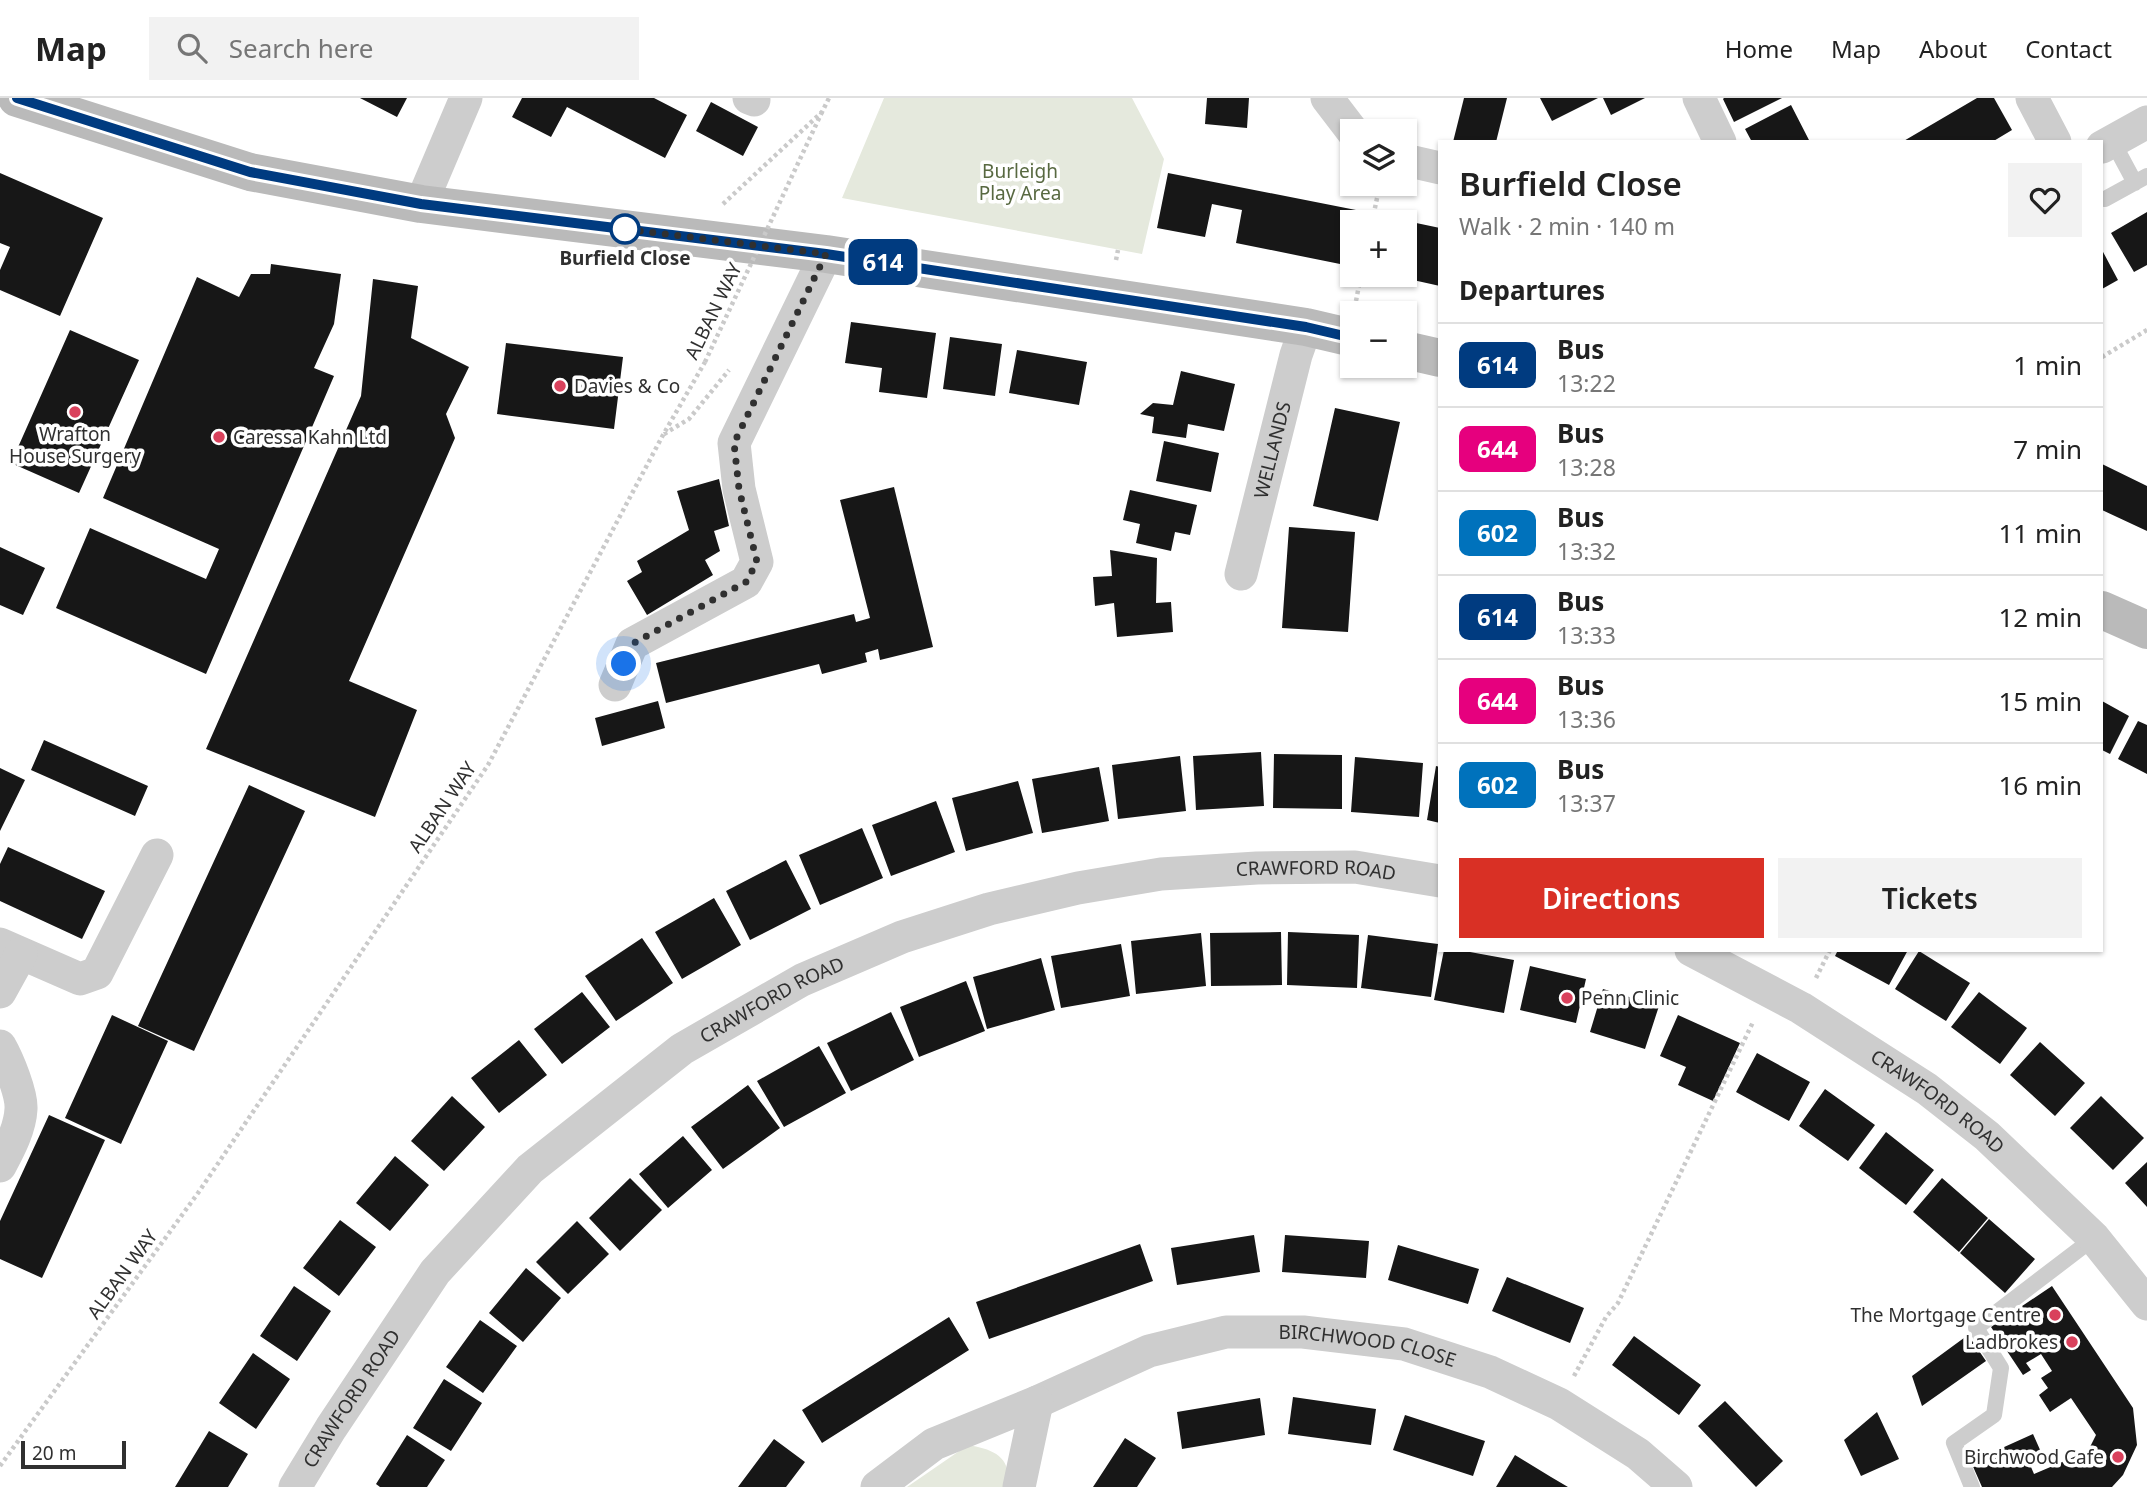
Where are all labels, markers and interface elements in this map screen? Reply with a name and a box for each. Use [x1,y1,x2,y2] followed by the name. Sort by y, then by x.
[149,17,639,80] search box
[35,26,107,71] text: Map
[173,29,211,67] icon: search
[229,30,373,66] text: Search here
[1725,32,1793,65] text: Home
[1831,32,1881,65] text: Map
[1919,32,1987,65] text: About
[2025,32,2112,65] text: Contact
[1340,119,1417,378] map controls
[1340,119,1417,196] button: layers
[979,158,1061,206] park label: Burleigh Play Area
[1459,161,1682,206] text: Burfield Close
[2008,163,2082,237] button: heart
[1340,210,1417,287] button: +
[1459,210,1675,242] text: Walk · 2 min · 140 m
[610,214,640,244] marker: Burfield Close
[843,239,923,285] line badge: 614
[559,245,691,271] place label: Burfield Close
[862,245,904,278] text: 614
[678,258,748,364] street label: ALBAN WAY
[1459,272,1605,308] text: Departures
[1340,301,1417,378] button: −
[1557,331,1604,367] text: Bus
[2013,347,2082,383] text: 1 min
[1477,348,1518,381] text: 614
[1557,367,1616,399] text: 13:22
[574,373,680,399] place label: Davies & Co
[552,378,568,394] marker: Davies & Co
[1247,399,1297,501] street label: WELLANDS
[67,404,83,420] marker: Wrafton House Surgery
[1557,415,1604,451] text: Bus
[9,421,141,469] place label: Wrafton House Surgery
[233,424,387,450] place label: Caressa Kahn Ltd
[211,429,227,445] marker: Caressa Kahn Ltd
[2013,431,2082,467] text: 7 min
[1477,432,1518,465] text: 644
[1557,451,1616,483] text: 13:28
[1557,499,1604,535] text: Bus
[1998,515,2082,551] text: 11 min
[1477,516,1518,549] text: 602
[1557,535,1616,567] text: 13:32
[1557,583,1604,619] text: Bus
[1998,599,2082,635] text: 12 min
[1477,600,1518,633] text: 614
[1557,619,1616,651] text: 13:33
[606,646,641,681] your location
[1557,667,1604,703] text: Bus
[1998,683,2082,719] text: 15 min
[1477,684,1518,717] text: 644
[1557,703,1616,735] text: 13:36
[1557,751,1604,787] text: Bus
[402,756,482,858] street label: ALBAN WAY
[1998,767,2082,803] text: 16 min
[1477,768,1518,801] text: 602
[1557,787,1616,819] text: 13:37
[1235,854,1398,887] street label: CRAWFORD ROAD
[1459,858,1764,938] button: Directions
[1778,858,2082,938] button: Tickets
[695,950,848,1049] street label: CRAWFORD ROAD
[1581,985,1679,1011] place label: Penn Clinic
[1559,990,1575,1006] marker: Penn Clinic
[1866,1043,2010,1159] street label: CRAWFORD ROAD
[81,1224,163,1324] street label: ALBAN WAY
[1850,1302,2041,1328] place label: The Mortgage Centre
[2047,1307,2063,1323] marker: The Mortgage Centre
[1279,1318,1459,1373] street label: BIRCHWOOD CLOSE
[297,1324,406,1473] street label: CRAWFORD ROAD
[1965,1329,2058,1355] place label: Ladbrokes
[2064,1334,2080,1350] marker: Ladbrokes
[21,1438,126,1470] scale bar
[32,1440,76,1466] text: 20 m
[1964,1444,2104,1470] place label: Birchwood Cafe
[2110,1449,2126,1465] marker: Birchwood Cafe

